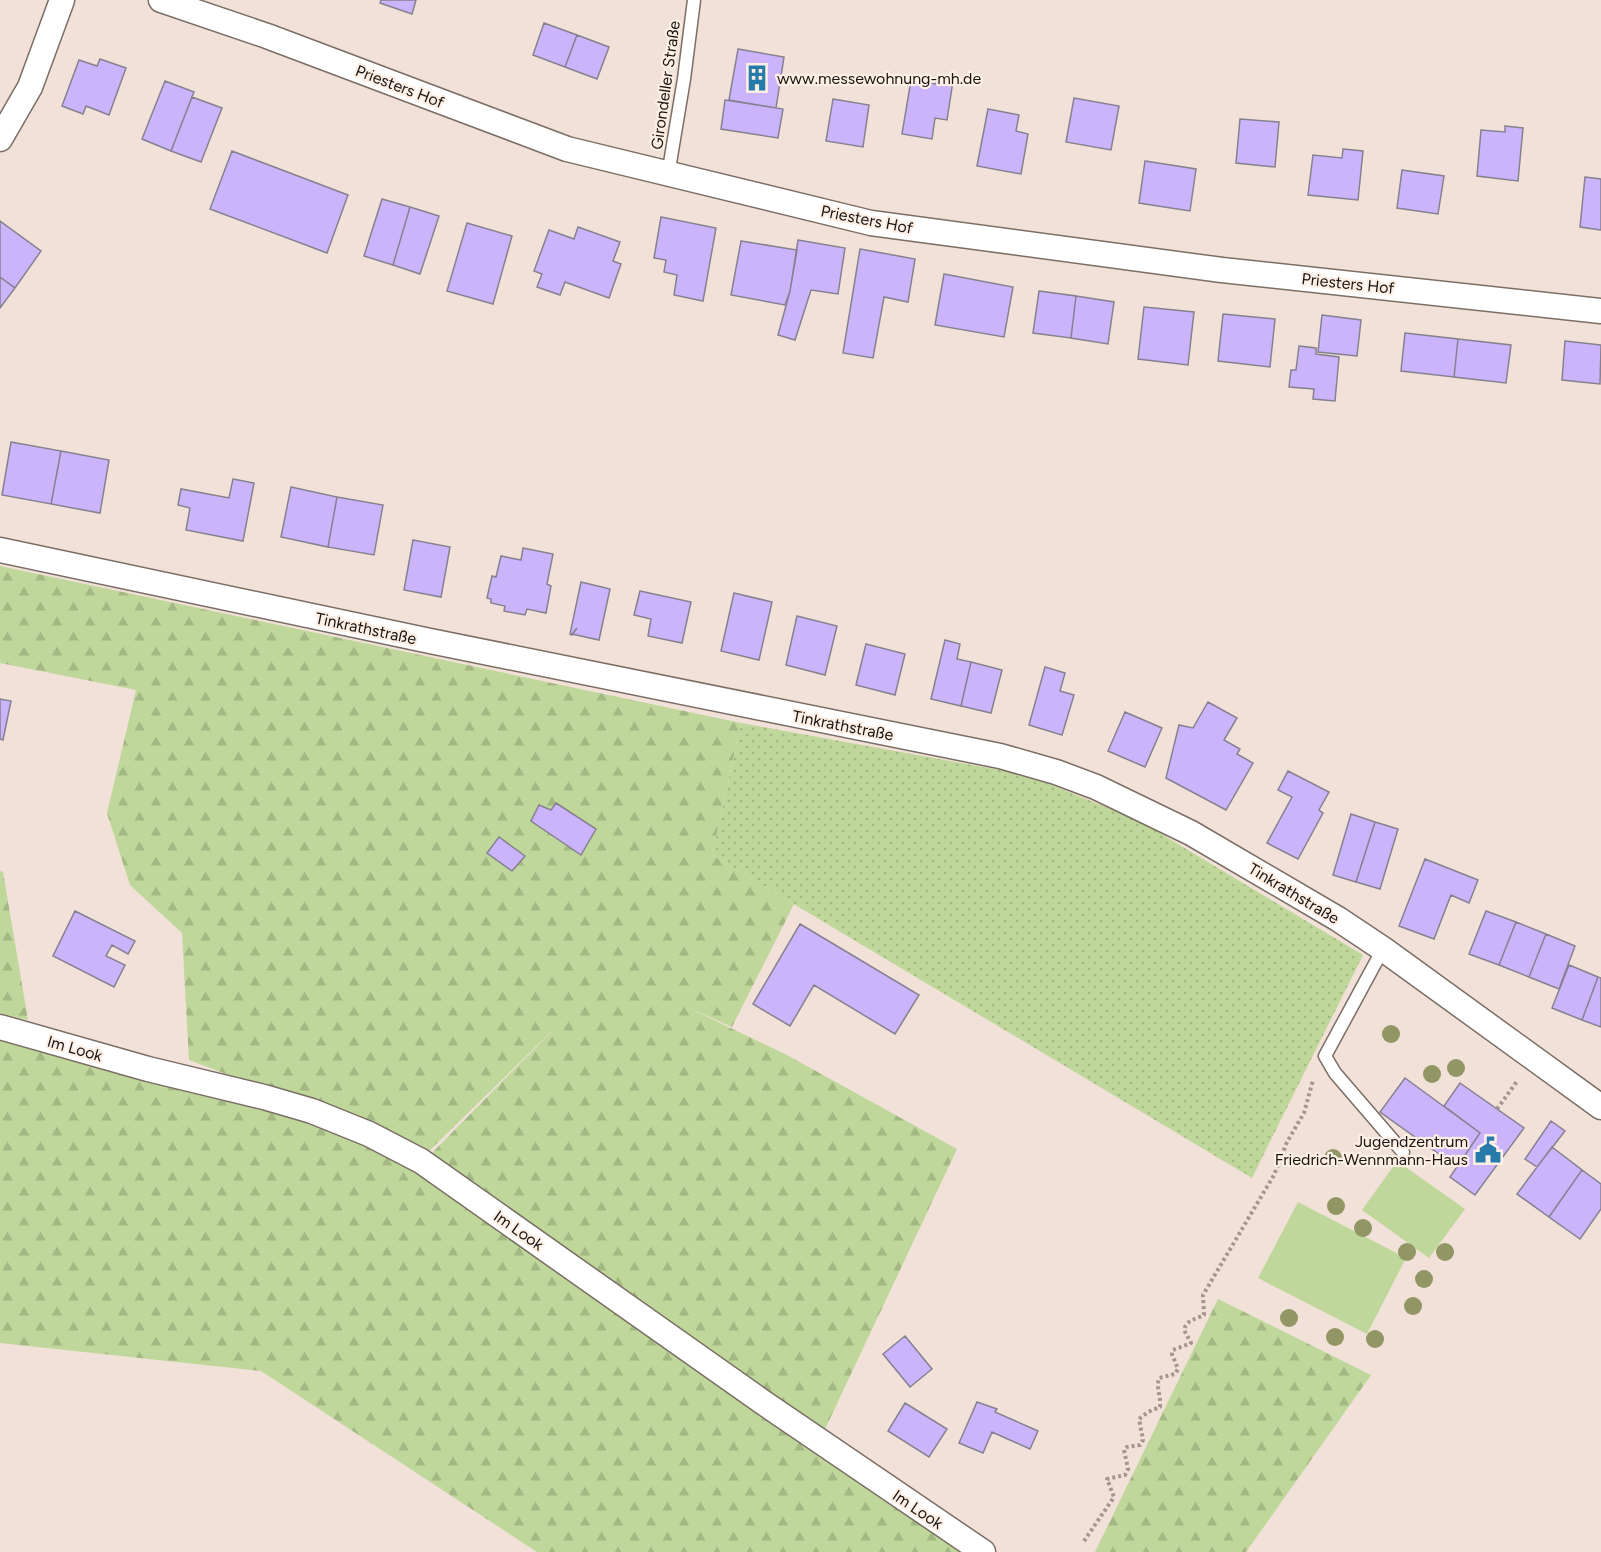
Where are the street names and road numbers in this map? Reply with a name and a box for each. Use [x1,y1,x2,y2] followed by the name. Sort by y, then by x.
[647,19,684,151] street label: Girondeller Straße
[353,61,447,112] street label: Priesters Hof
[819,201,915,238] street label: Priesters Hof
[1301,269,1395,298] street label: Priesters Hof
[314,609,418,649] street label: Tinkrathstraße
[791,706,895,745] street label: Tinkrathstraße
[1245,859,1343,928] street label: Tinkrathstraße
[45,1032,105,1065] street label: Im Look
[490,1206,548,1255] street label: Im Look
[889,1486,947,1533] street label: Im Look

